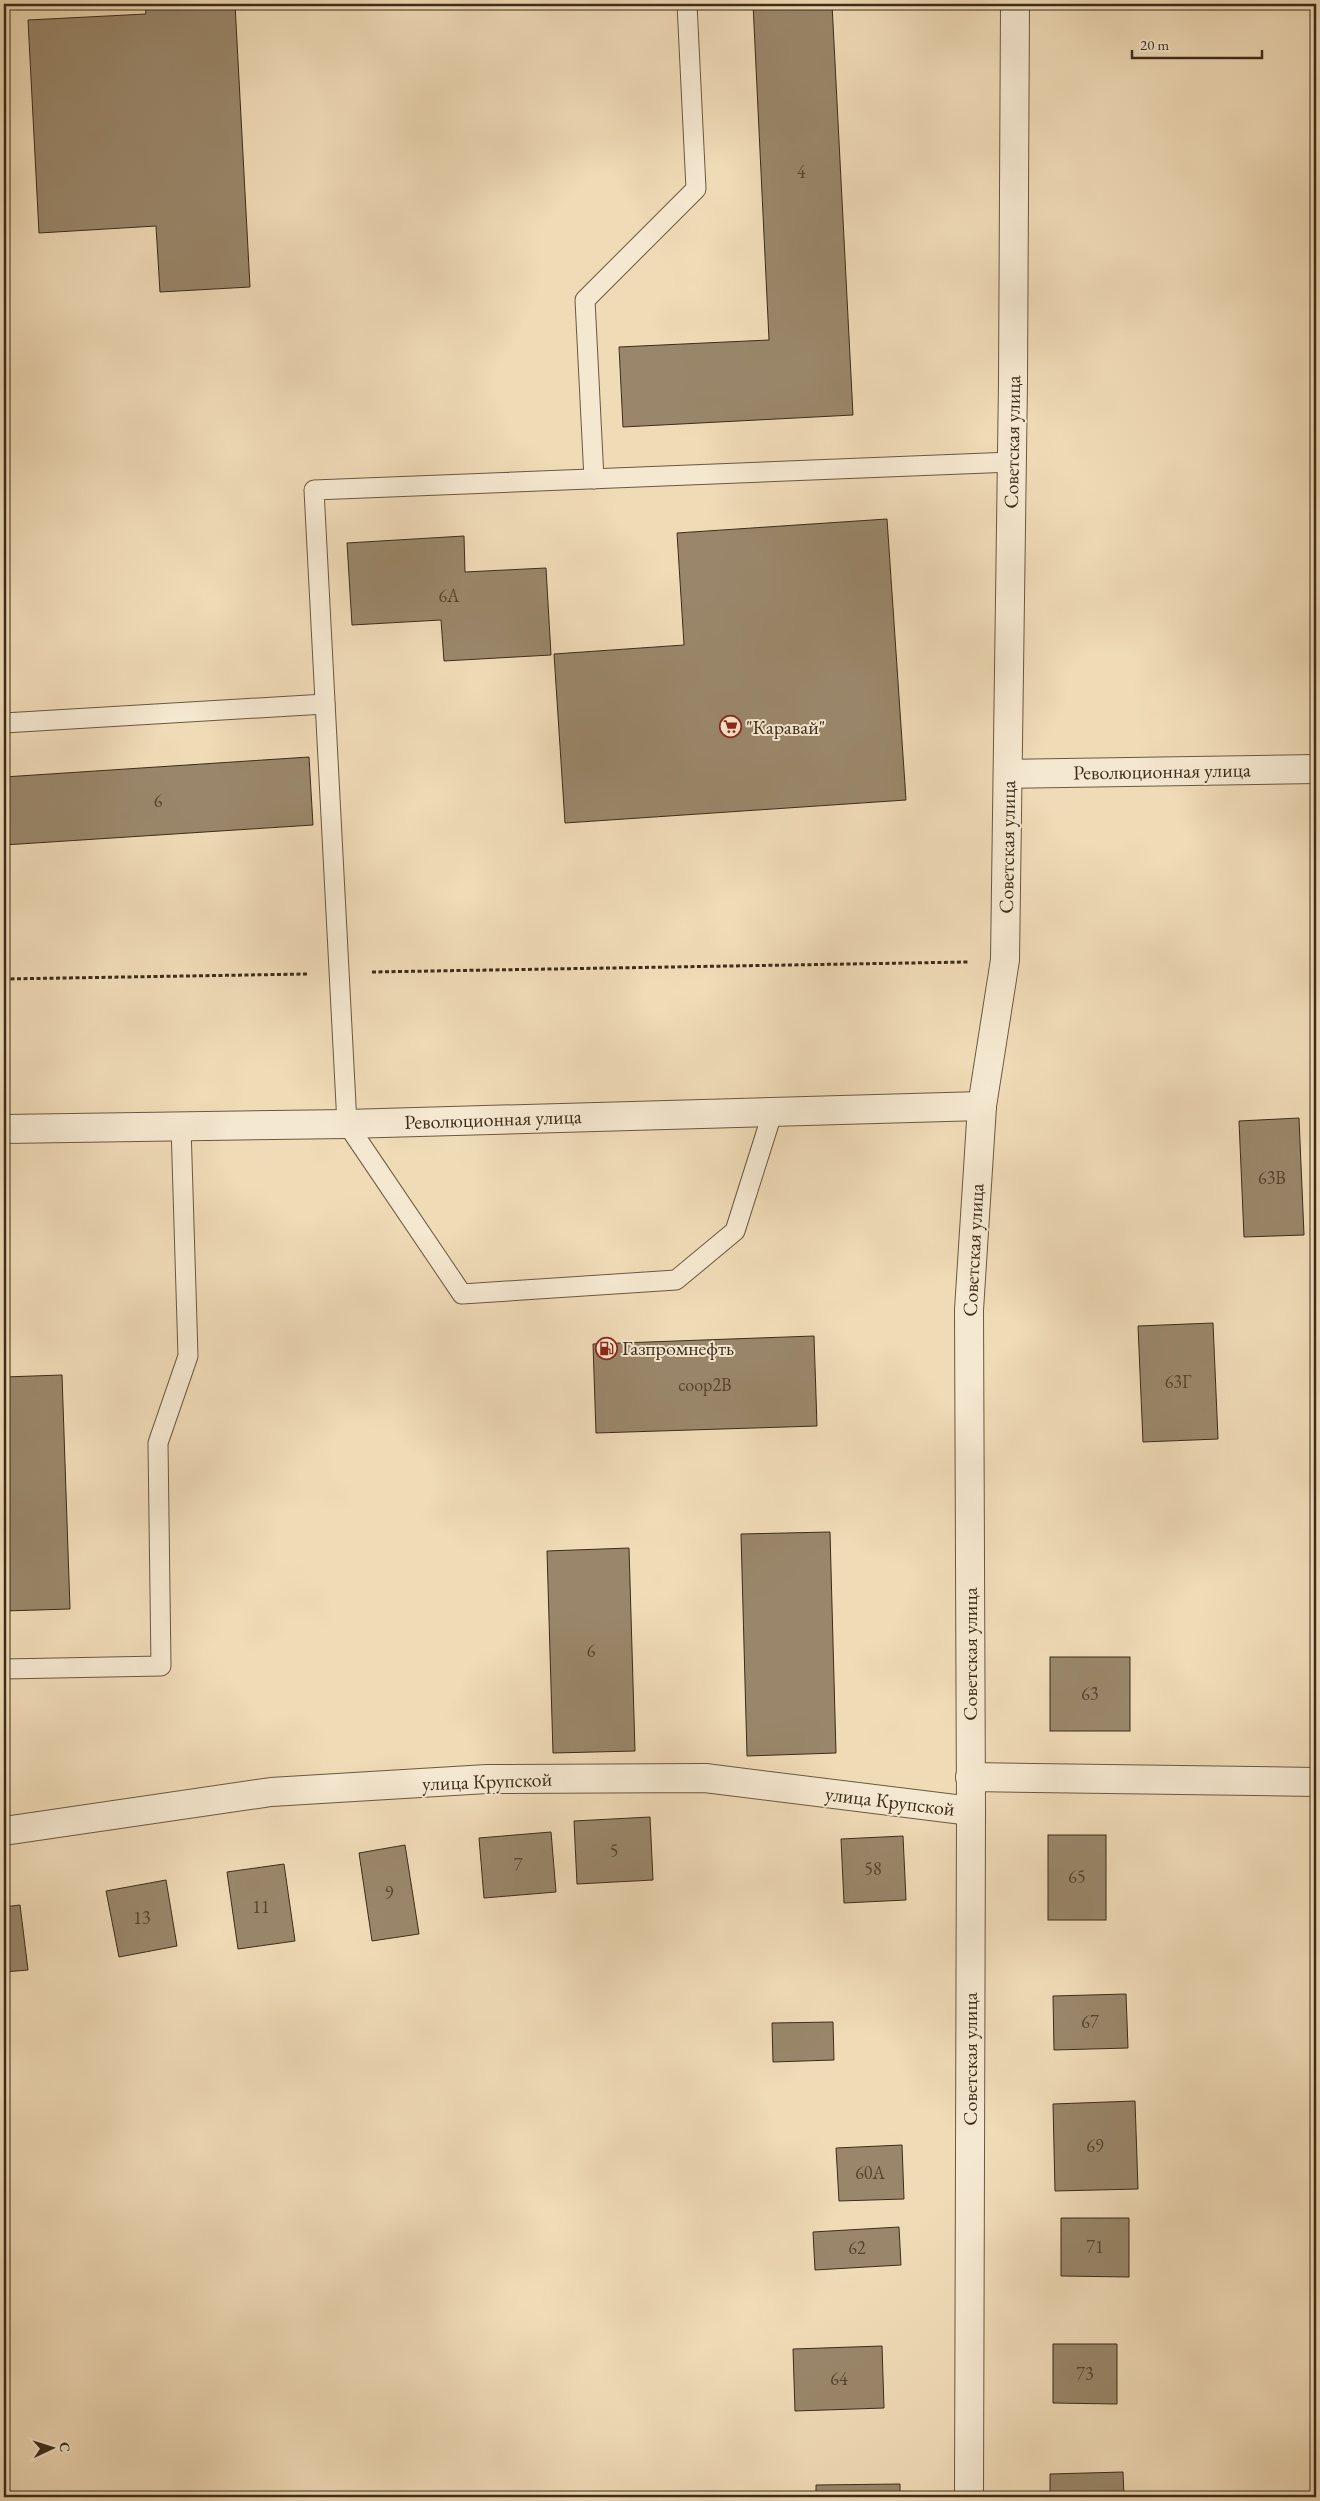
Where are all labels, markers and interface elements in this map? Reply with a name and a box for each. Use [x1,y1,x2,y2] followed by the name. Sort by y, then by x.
[1132,28,1262,60] scale bar
[1140,35,1169,54] text: 20 m
[797,160,806,183] house number: 4
[998,375,1026,509] street label: Советская улица
[438,584,460,607] house number: 6А
[746,714,825,740] place label: "Каравай"
[718,715,742,739] supermarket icon: "Каравай"
[1073,756,1251,786] street label: Революционная улица
[993,780,1021,914] street label: Советская улица
[154,789,163,812] house number: 6
[404,1103,582,1135] street label: Революционная улица
[1258,1166,1286,1189] house number: 63В
[957,1183,989,1317] street label: Советская улица
[622,1335,734,1361] place label: Газпромнефть
[594,1336,618,1360] fuel station icon: Газпромнефть
[1165,1370,1192,1393] house number: 63Г
[678,1373,732,1396] house number: соор2В
[957,1587,983,1721] street label: Советская улица
[587,1639,596,1662] house number: 6
[1081,1682,1099,1705] house number: 63
[422,1766,553,1796] street label: улица Крупской
[824,1780,957,1822] street label: улица Крупской
[610,1839,618,1862] house number: 5
[514,1853,523,1876] house number: 7
[864,1857,882,1880] house number: 58
[1068,1865,1086,1888] house number: 65
[385,1881,394,1904] house number: 9
[252,1895,270,1918] house number: 11
[133,1906,151,1929] house number: 13
[957,1992,983,2126] street label: Советская улица
[1081,2010,1099,2033] house number: 67
[1086,2134,1104,2157] house number: 69
[855,2161,885,2184] house number: 60А
[1086,2235,1104,2258] house number: 71
[848,2236,866,2259] house number: 62
[1076,2362,1094,2385] house number: 73
[830,2367,848,2390] house number: 64
[28,2424,78,2474] north arrow
[56,2442,74,2453] text: С

